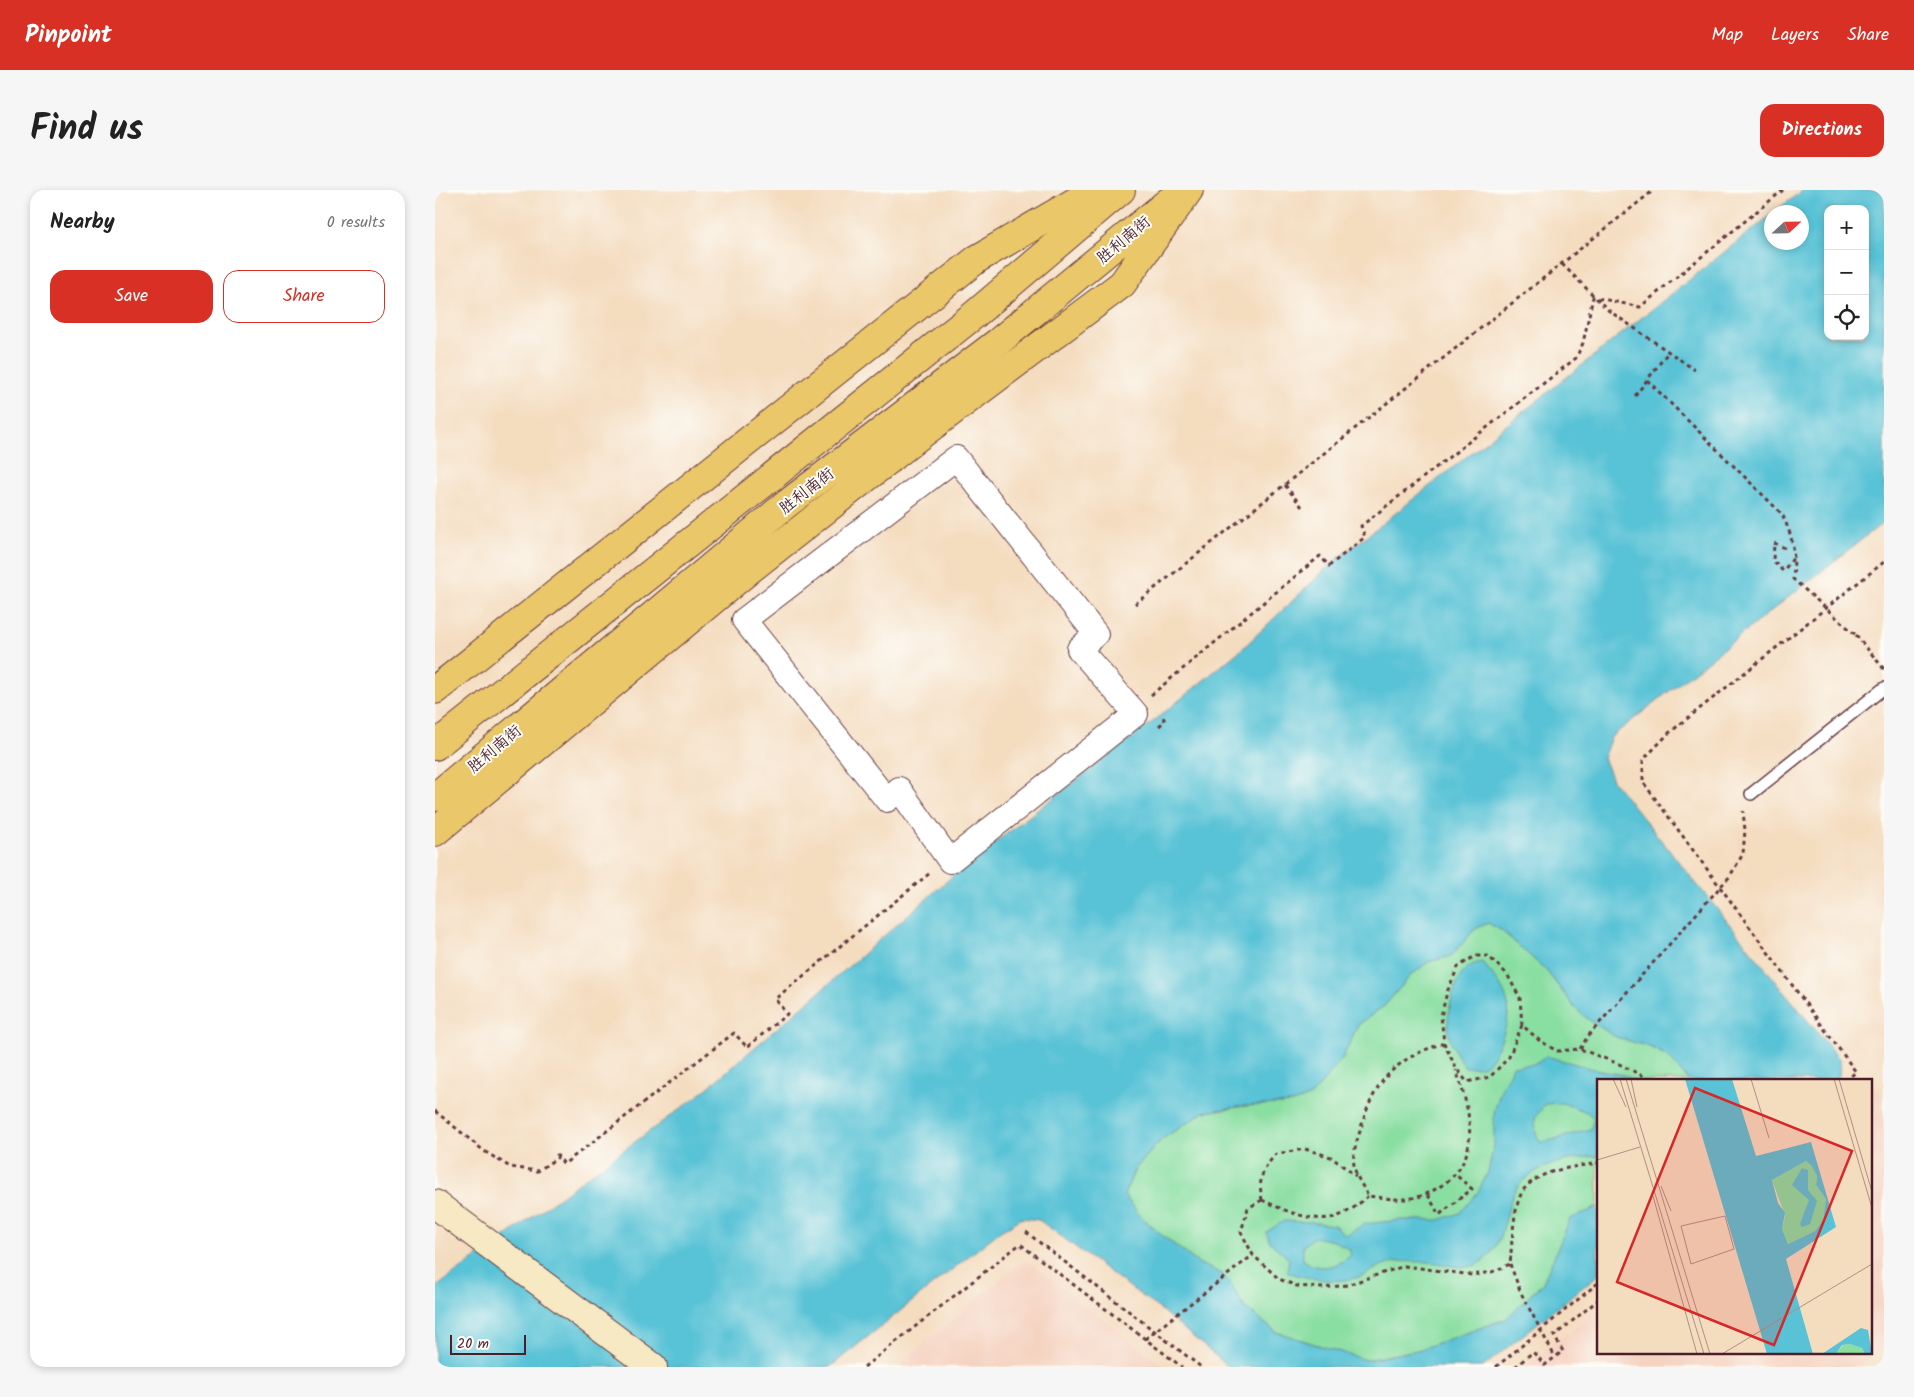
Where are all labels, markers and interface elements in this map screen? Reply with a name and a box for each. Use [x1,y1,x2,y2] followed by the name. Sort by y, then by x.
[25,16,112,55] text: Pinpoint
[1712,21,1743,50] text: Map
[1771,21,1819,50] text: Layers
[1847,21,1889,50] text: Share
[30,102,143,158] text: Find us
[1760,104,1884,157] button: Directions
[1764,205,1809,250] north arrow
[1824,205,1869,340] map controls
[1824,205,1869,250] button: +
[50,206,115,239] text: Nearby
[327,210,385,235] text: 0 results
[1091,210,1157,270] street label: 胜利南街
[1824,250,1869,295] button: −
[50,270,213,323] button: Save
[223,270,385,323] button: Share
[1824,295,1869,340] button: locate
[774,462,840,521] street label: 胜利南街
[462,719,528,779] street label: 胜利南街
[1597,1079,1871,1354] inset map
[450,1332,526,1355] scale bar
[457,1333,489,1355] text: 20 m

